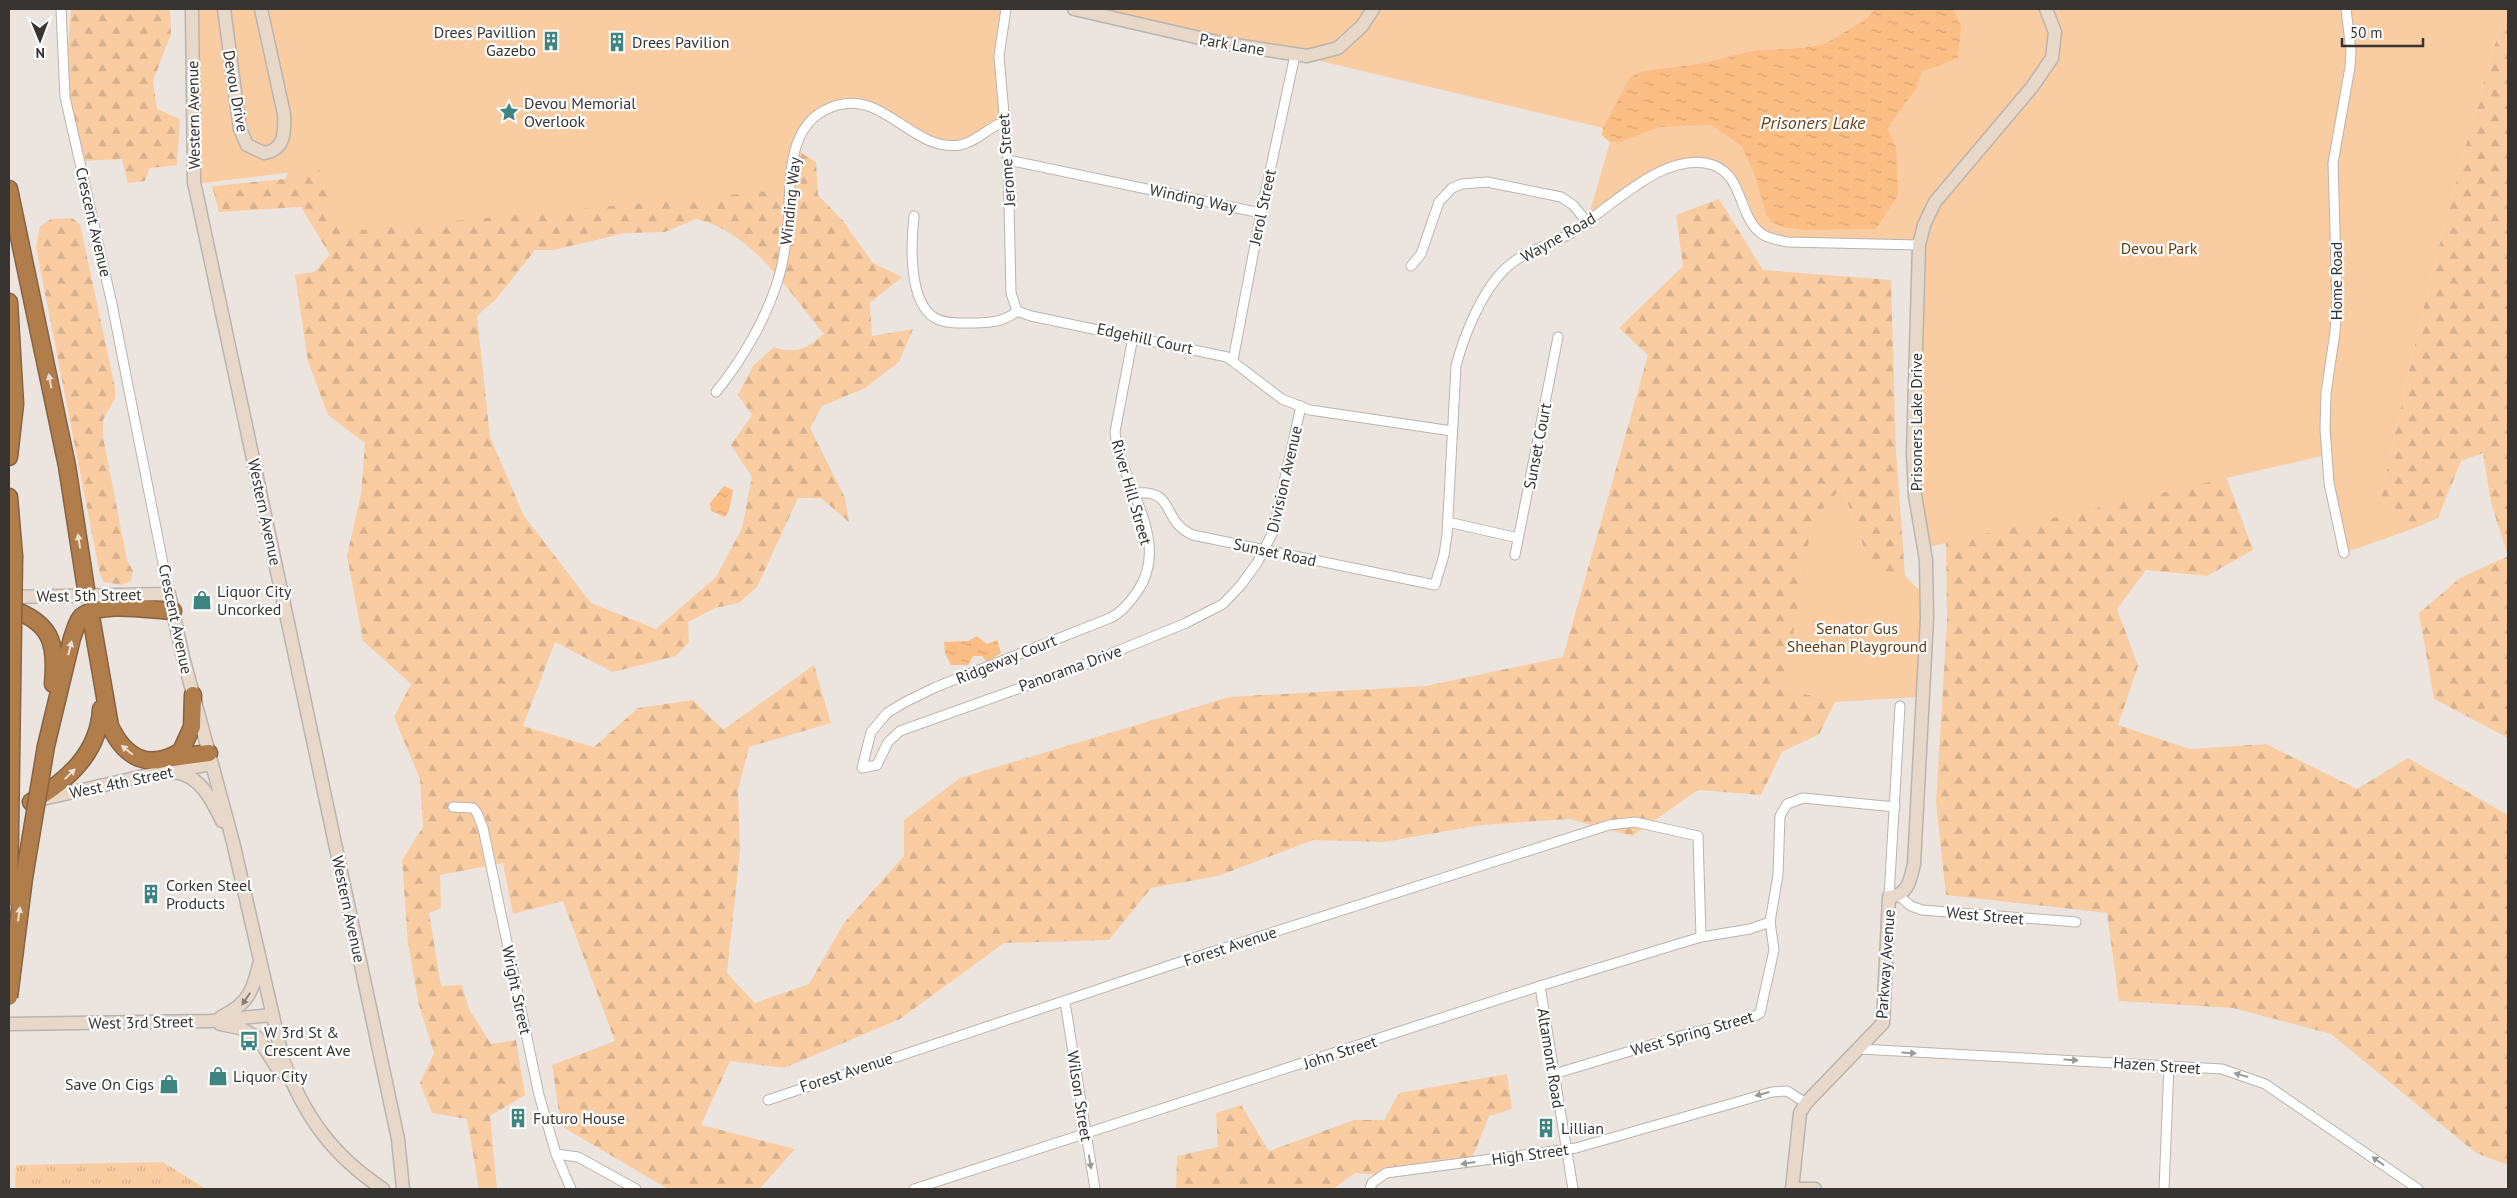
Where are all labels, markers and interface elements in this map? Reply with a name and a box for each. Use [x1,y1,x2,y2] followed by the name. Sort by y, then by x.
[15,15,65,65] north arrow
[2342,15,2423,47] scale bar
[434,22,536,60] place label: Drees Pavillion Gazebo
[2350,23,2383,42] text: 50 m
[1198,28,1266,60] street label: Park Lane
[540,30,562,52] building icon: Drees Pavillion Gazebo
[606,31,628,53] building icon: Drees Pavilion
[632,32,730,52] place label: Drees Pavilion
[35,44,45,62] text: N
[219,48,253,134] street label: Devou Drive
[182,60,204,170] street label: Western Avenue
[524,93,636,131] place label: Devou Memorial Overlook
[498,101,520,123] place icon: Devou Memorial Overlook
[1761,111,1866,134] water label: Prisoners Lake
[993,112,1019,208] street label: Jerome Street
[775,155,805,246] street label: Winding Way
[72,165,116,279] street label: Crescent Avenue
[1244,167,1280,248] street label: Jerol Street
[1148,179,1239,217] street label: Winding Way
[1517,208,1599,266] street label: Wayne Road
[2121,238,2198,258] park label: Devou Park
[2326,242,2346,320] street label: Home Road
[1095,318,1195,358] street label: Edgehill Court
[1906,353,1926,491] street label: Prisoners Lake Drive
[46,374,54,389] one-way arrow
[1519,401,1555,491] street label: Sunset Court
[1262,424,1306,534] street label: Division Avenue
[1107,437,1157,548] street label: River Hill Street
[244,457,286,567] street label: Western Avenue
[74,533,82,549] one-way arrow
[1232,533,1318,571] street label: Sunset Road
[155,562,197,676] street label: Crescent Avenue
[217,581,292,619] place label: Liquor City Uncorked
[36,584,142,606] street label: West 5th Street
[191,589,213,611] shop icon: Liquor City Uncorked
[1787,618,1927,656] park label: Senator Gus Sheehan Playground
[953,629,1060,688] street label: Ridgeway Court
[66,640,74,655] one-way arrow
[1016,640,1124,696] street label: Panorama Drive
[120,744,133,755] one-way arrow
[67,761,175,803] street label: West 4th Street
[64,768,76,780] one-way arrow
[328,854,370,964] street label: Western Avenue
[166,875,252,913] place label: Corken Steel Products
[140,883,162,905] building icon: Corken Steel Products
[1945,902,2025,928] street label: West Street
[16,906,24,922] one-way arrow
[1871,909,1899,1019] street label: Parkway Avenue
[1181,922,1279,970] street label: Forest Avenue
[498,944,536,1037] street label: Wright Street
[241,992,251,1005] one-way arrow
[1533,1006,1569,1110] street label: Altamont Road
[1628,1006,1756,1060] street label: West Spring Street
[88,1011,194,1033] street label: West 3rd Street
[264,1022,351,1060] place label: W 3rd St & Crescent Ave
[238,1030,260,1052] bus stop icon: W 3rd St & Crescent Ave
[1300,1031,1380,1074] street label: John Street
[797,1048,895,1096] street label: Forest Avenue
[1063,1049,1097,1143] street label: Wilson Street
[1901,1049,1917,1057] one-way arrow
[2113,1052,2202,1078] street label: Hazen Street
[2063,1057,2079,1065] one-way arrow
[207,1065,229,1087] shop icon: Liquor City
[233,1066,308,1086] place label: Liquor City
[2234,1070,2249,1078] one-way arrow
[158,1073,180,1095] shop icon: Save On Cigs
[65,1074,154,1094] place label: Save On Cigs
[1754,1091,1769,1099] one-way arrow
[507,1107,529,1129] building icon: Futuro House
[533,1108,625,1128] place label: Futuro House
[1535,1117,1557,1139] building icon: Lillian
[1561,1118,1604,1138] place label: Lillian
[1490,1139,1570,1169] street label: High Street
[1087,1155,1095,1171] one-way arrow
[2371,1156,2385,1166] one-way arrow
[1460,1159,1476,1167] one-way arrow

